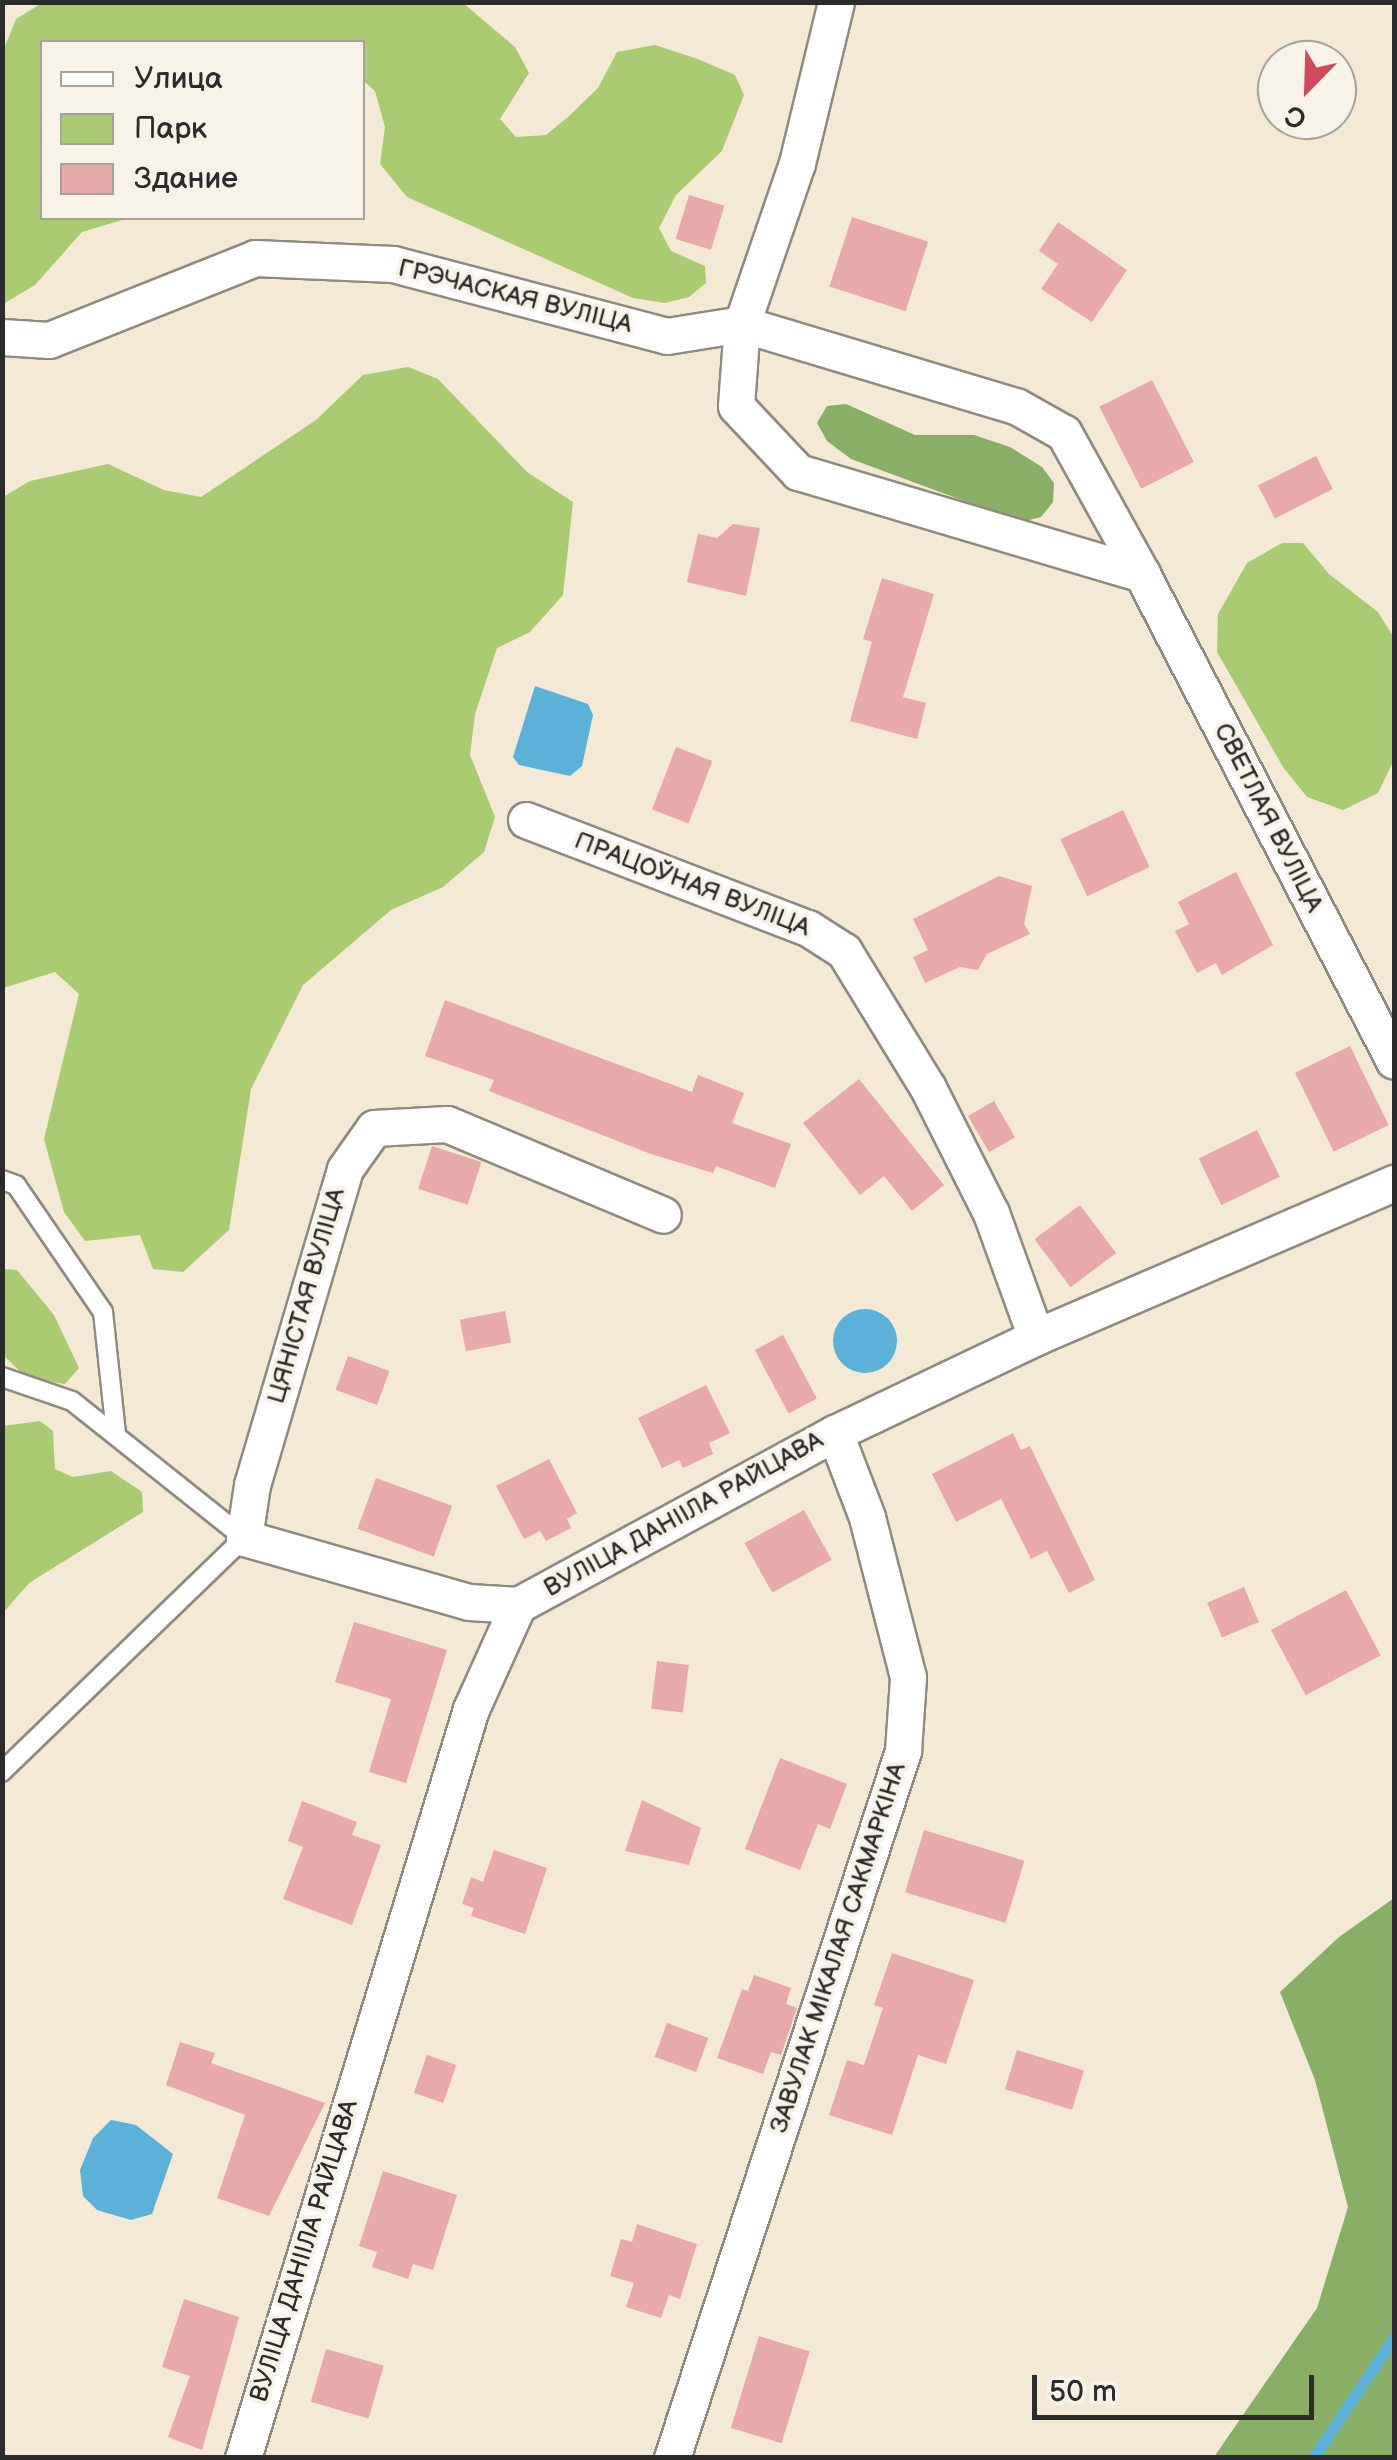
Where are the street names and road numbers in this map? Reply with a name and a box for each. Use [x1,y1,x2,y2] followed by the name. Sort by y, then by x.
[395,253,635,341] street label: ГРЭЧАСКАЯ ВУЛІЦА
[1207,718,1329,918] street label: СВЕТЛАЯ ВУЛІЦА
[570,826,814,944] street label: ПРАЦОЎНАЯ ВУЛІЦА
[262,1185,352,1407] street label: ЦЯНІСТАЯ ВУЛІЦА
[539,1426,829,1604] street label: ВУЛІЦА ДАНІІЛА РАЙЦАВА
[765,1759,913,2137] street label: ЗАВУЛАК МІКАЛАЯ САКМАРКІНА
[245,2096,365,2406] street label: ВУЛІЦА ДАНІІЛА РАЙЦАВА

